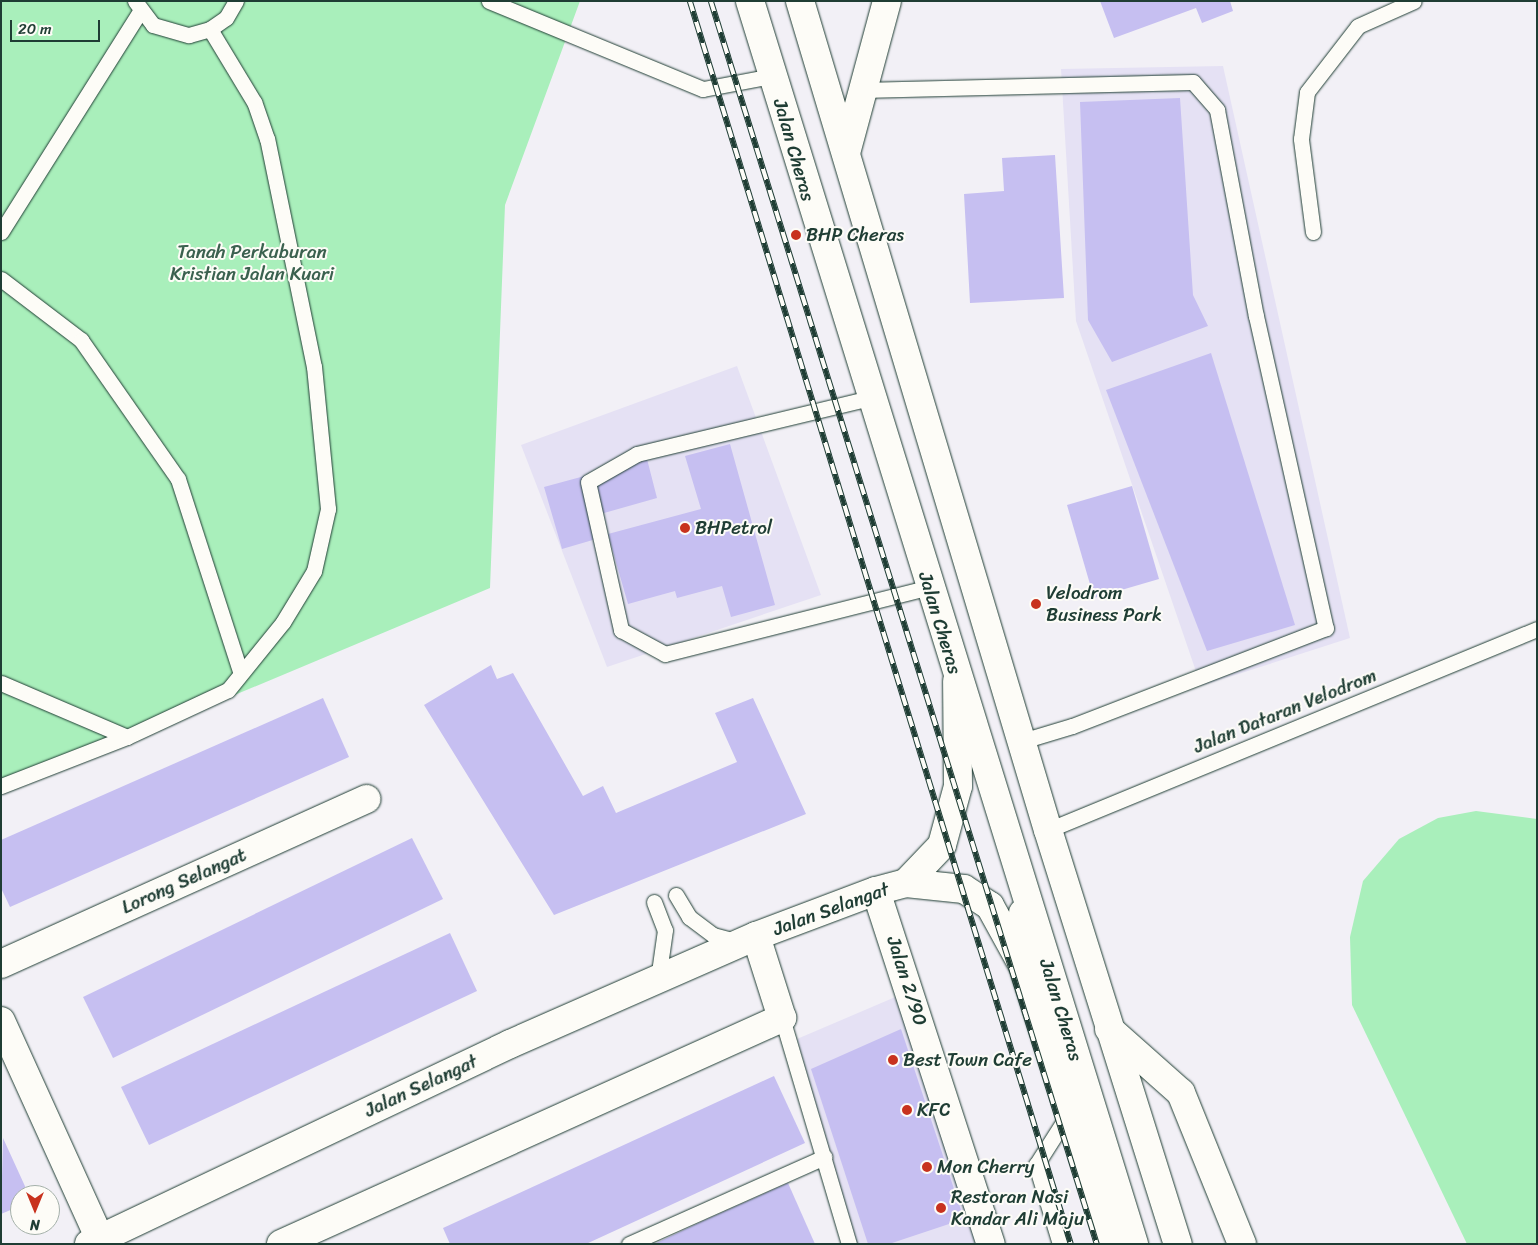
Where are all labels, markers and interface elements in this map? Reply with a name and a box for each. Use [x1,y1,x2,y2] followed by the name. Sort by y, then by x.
[12,10,102,42] scale bar
[18,16,52,42] text: 20 m
[769,96,819,204] street label: Jalan Cheras
[806,224,904,246] place label: BHP Cheras
[790,229,802,241] marker: BHP Cheras
[170,241,334,285] park label: Tanah Perkuburan Kristian Jalan Kuari
[695,517,772,539] place label: BHPetrol
[679,522,691,534] marker: BHPetrol
[914,569,966,677] street label: Jalan Cheras
[1046,582,1162,626] place label: Velodrom Business Park
[1030,598,1042,610] marker: Velodrom Business Park
[1190,664,1380,758] street label: Jalan Dataran Velodrom
[118,843,250,919] street label: Lorong Selangat
[769,877,893,941] street label: Jalan Selangat
[882,933,932,1029] street label: Jalan 2/90
[1035,956,1087,1064] street label: Jalan Cheras
[903,1049,1033,1071] place label: Best Town Cafe
[360,1050,482,1122] street label: Jalan Selangat
[887,1054,899,1066] marker: Best Town Cafe
[917,1099,950,1121] place label: KFC
[901,1104,913,1116] marker: KFC
[937,1156,1034,1178] place label: Mon Cherry
[921,1161,933,1173] marker: Mon Cherry
[10,1185,60,1235] north arrow
[951,1186,1084,1230] place label: Restoran Nasi Kandar Ali Maju
[935,1202,947,1214] marker: Restoran Nasi Kandar Ali Maju
[30,1212,40,1237] text: N

